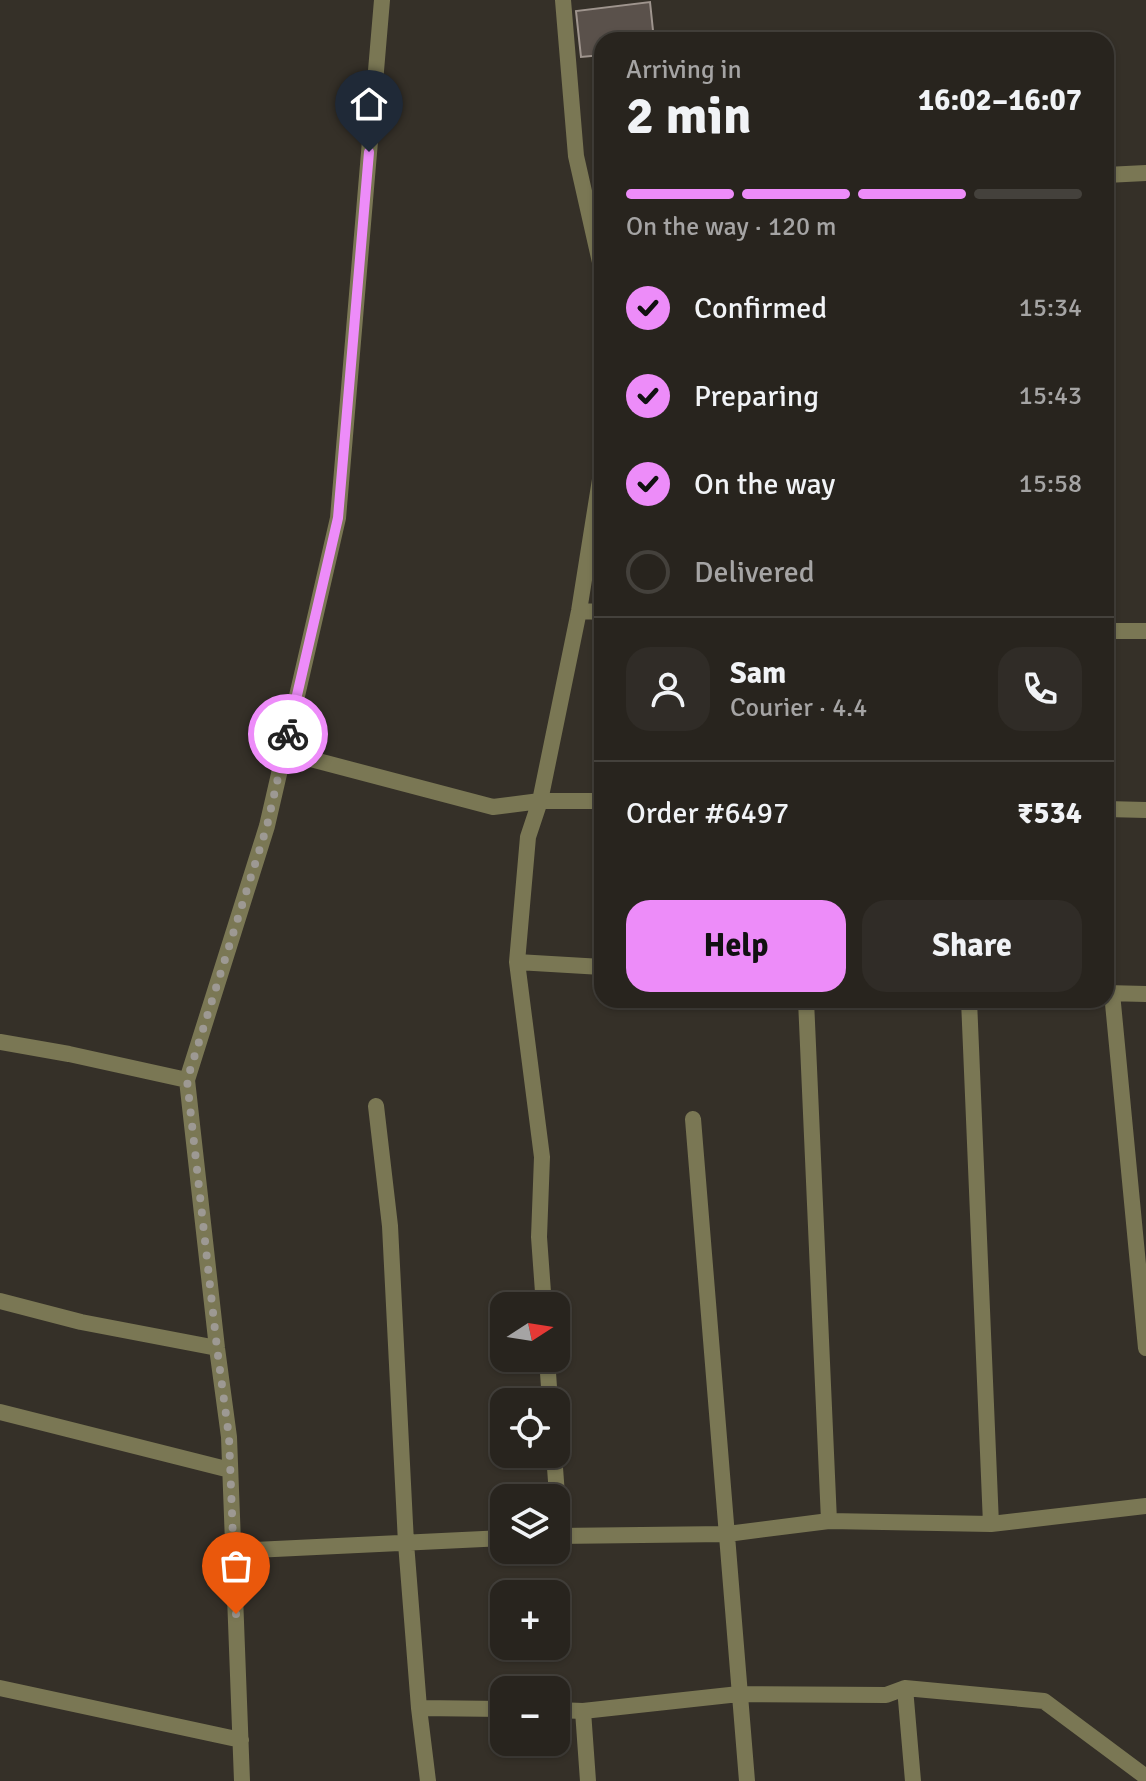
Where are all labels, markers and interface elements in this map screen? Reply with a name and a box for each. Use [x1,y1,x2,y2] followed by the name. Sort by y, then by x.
[626,54,742,86] text: Arriving in
[335,70,403,152] pin
[347,82,391,126] icon: home
[918,82,1082,119] text: 16:02–16:07
[626,84,752,148] text: 2 min
[626,211,836,243] text: On the way · 120 m
[626,286,670,330] icon: check
[694,290,827,327] text: Confirmed
[1019,292,1082,324] text: 15:34
[626,374,670,418] icon: check
[694,378,819,415] text: Preparing
[1019,380,1082,412] text: 15:43
[626,462,670,506] icon: check
[694,466,835,503] text: On the way
[1019,468,1082,500] text: 15:58
[694,554,815,591] text: Delivered
[626,647,710,731] button: person
[998,647,1082,731] button: phone
[730,655,786,692] text: Sam
[730,692,867,724] text: Courier · 4.4
[248,694,328,774] courier
[266,712,310,756] icon: bike
[626,795,789,832] text: Order #6497
[1017,795,1082,832] text: ₹534
[626,900,846,992] button: Help
[862,900,1082,992] button: Share
[490,1292,570,1372] north arrow
[490,1292,570,1756] map controls
[490,1388,570,1468] button: locate
[490,1484,570,1564] button: layers
[202,1532,270,1614] pin
[214,1544,258,1588] icon: bag
[490,1580,570,1660] button: +
[490,1676,570,1756] button: −

